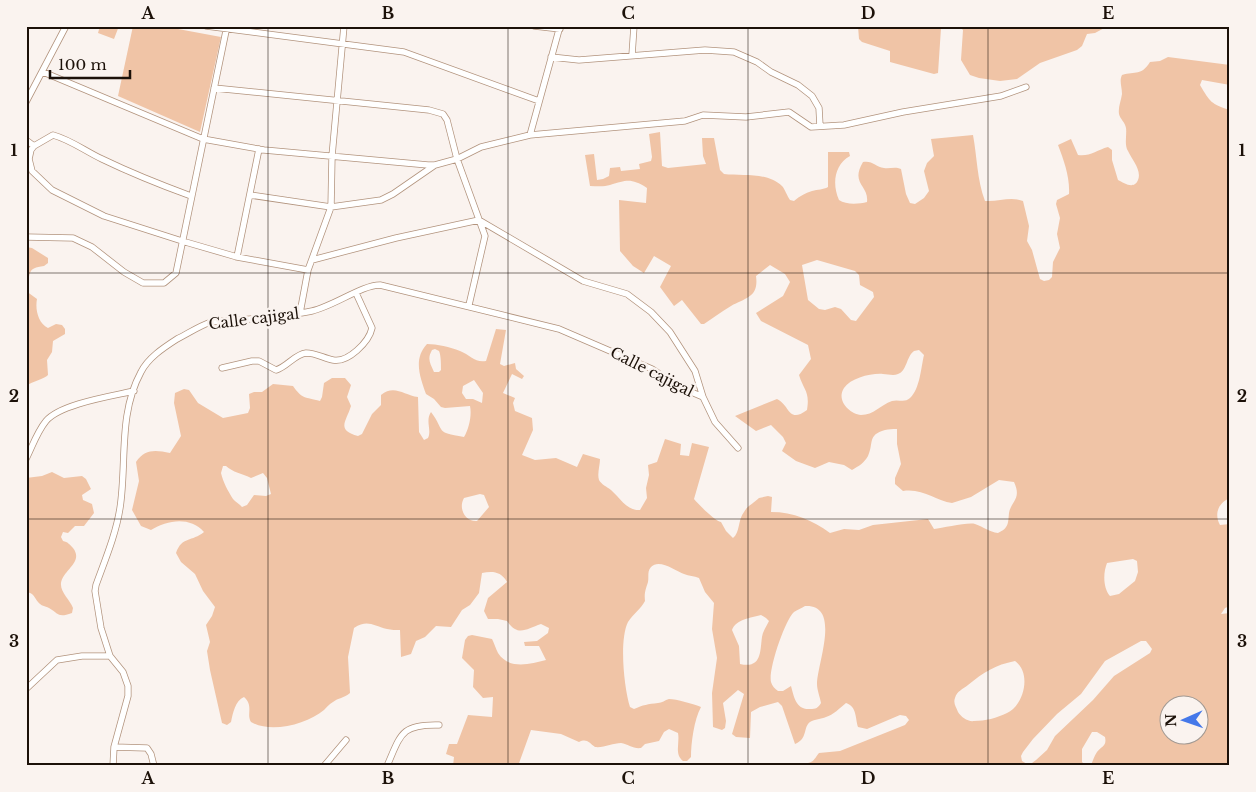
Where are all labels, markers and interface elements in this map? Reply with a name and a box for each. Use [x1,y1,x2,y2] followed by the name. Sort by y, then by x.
[141,3,156,23] text: A
[382,3,395,23] text: B
[621,3,635,23] text: C
[861,3,875,23] text: D
[1102,3,1114,23] text: E
[50,48,130,80] scale bar
[58,55,107,74] text: 100 m
[11,140,18,160] text: 1
[1239,140,1246,160] text: 1
[208,304,300,333] street label: Calle cajigal
[607,342,697,401] street label: Calle cajigal
[9,386,19,406] text: 2
[1237,386,1247,406] text: 2
[9,631,19,651] text: 3
[1237,631,1247,651] text: 3
[1158,694,1208,744] north arrow
[1162,714,1180,727] text: N
[141,768,156,788] text: A
[382,768,395,788] text: B
[621,768,635,788] text: C
[861,768,875,788] text: D
[1102,768,1114,788] text: E

